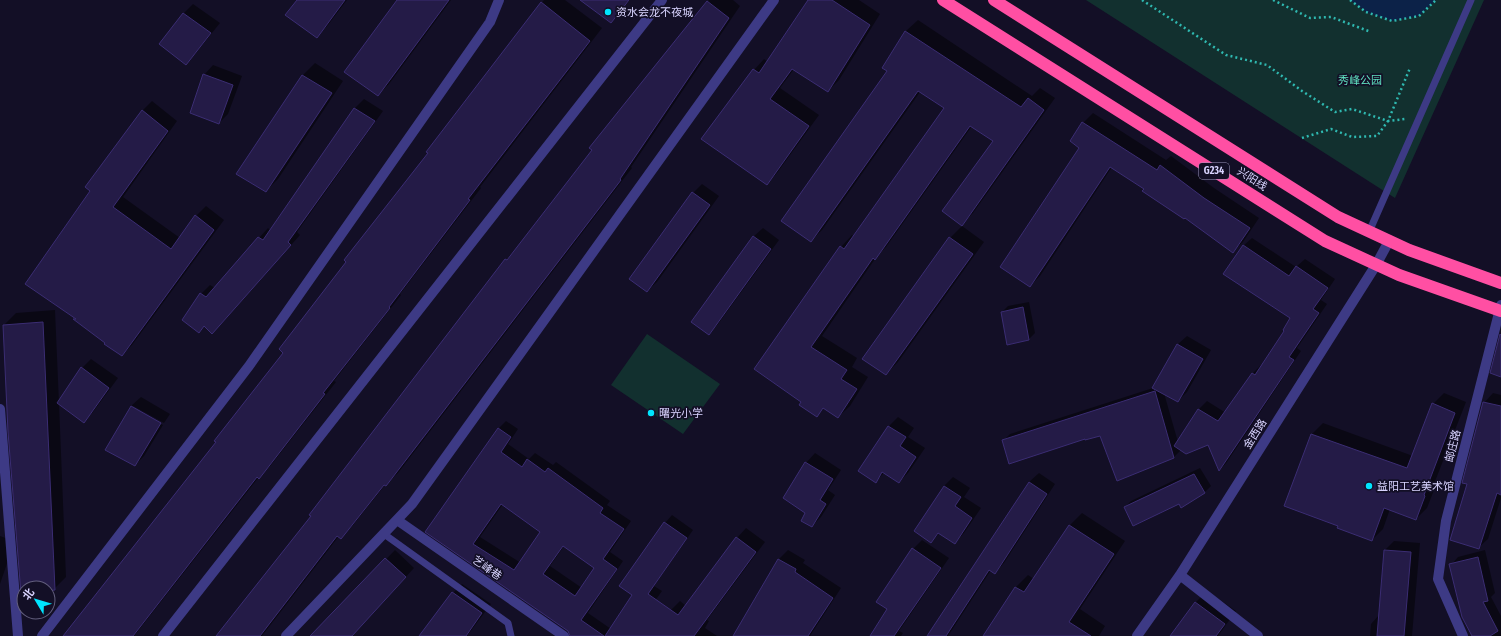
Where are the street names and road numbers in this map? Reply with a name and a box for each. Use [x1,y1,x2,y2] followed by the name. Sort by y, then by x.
[1199,163,1229,179] road number: G234
[1235,165,1269,193] street label: 兴阳线
[1241,417,1269,451] street label: 金西路
[1443,428,1463,464] street label: 邮庄路
[470,553,504,583] street label: 艺峰巷

